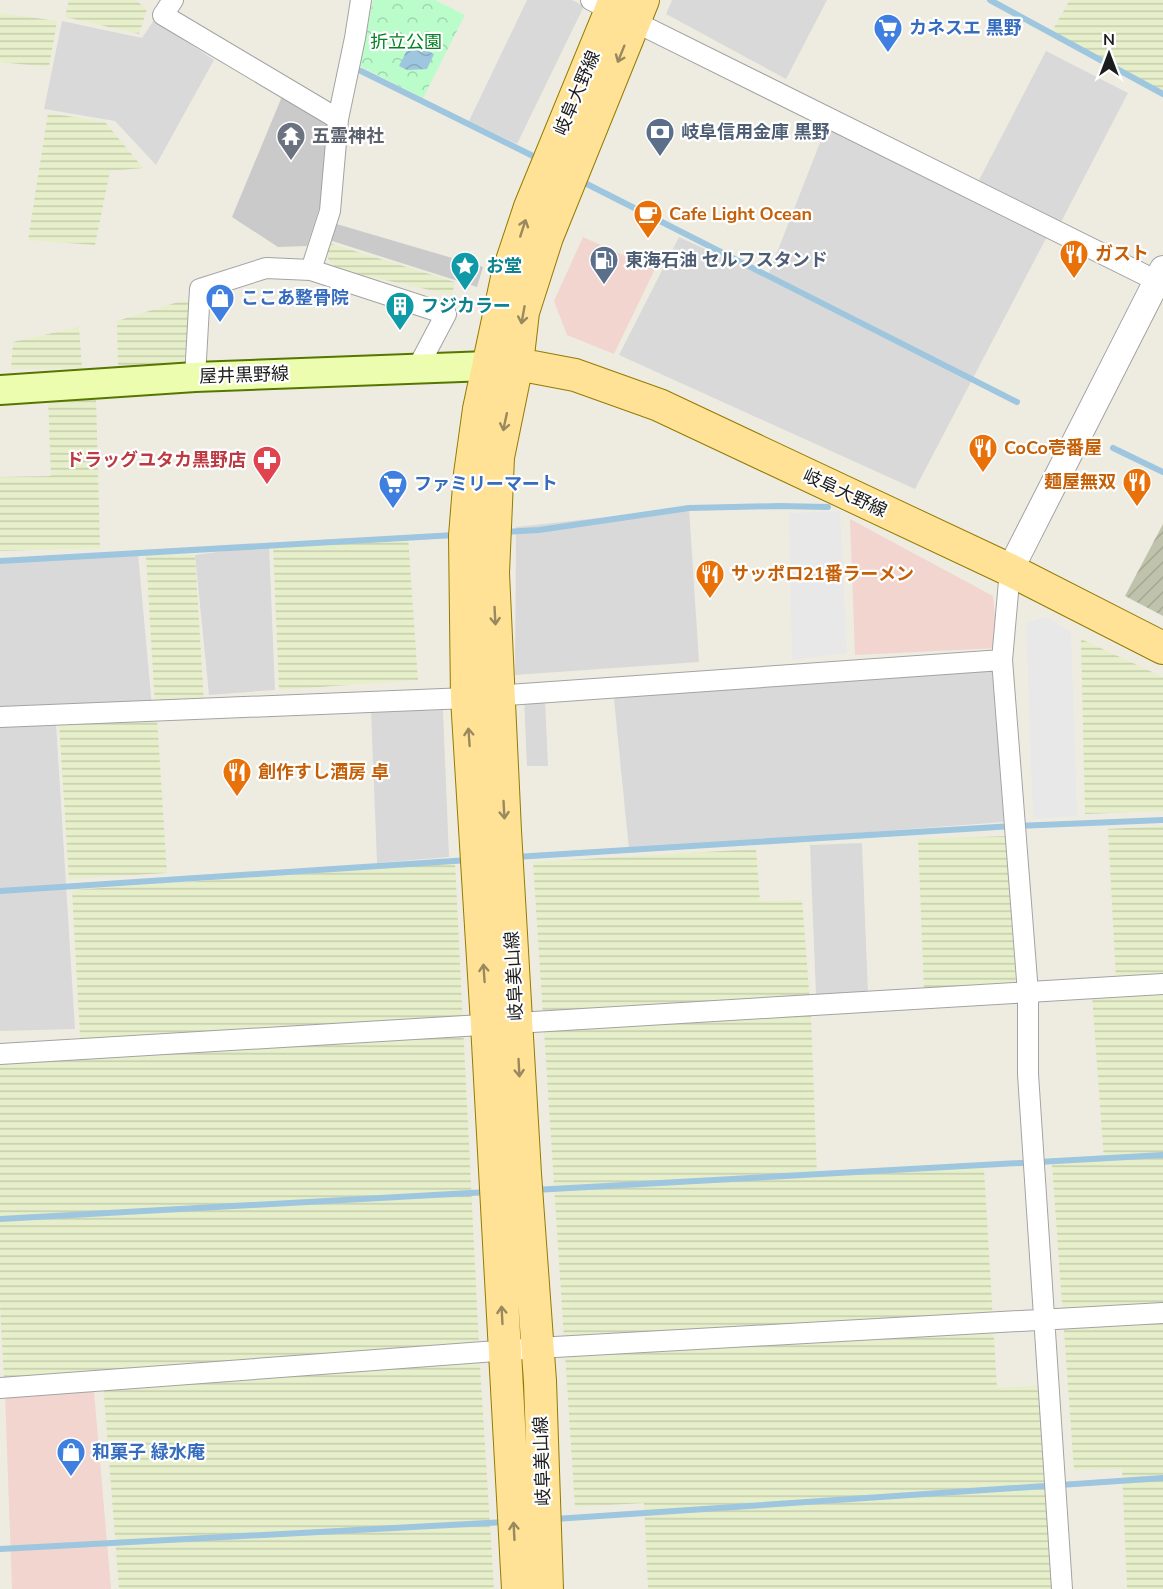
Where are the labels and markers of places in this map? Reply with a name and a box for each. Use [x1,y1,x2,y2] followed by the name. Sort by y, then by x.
[872,12,904,54] supermarket icon: カネスエ 黒野
[909,16,1022,40] place label: カネスエ 黒野
[644,116,676,158] bank icon: 岐阜信用金庫 黒野
[275,120,307,162] temple icon: 五霊神社
[681,120,830,144] place label: 岐阜信用金庫 黒野
[312,124,384,148] place label: 五霊神社
[632,198,664,240] cafe icon: Cafe Light Ocean
[669,202,812,226] place label: Cafe Light Ocean
[1058,238,1090,280] restaurant icon: ガスト
[1095,242,1149,266] place label: ガスト
[588,244,620,286] fuel station icon: 東海石油 セルフスタンド
[625,248,828,272] place label: 東海石油 セルフスタンド
[449,250,481,292] place icon: お堂
[486,254,522,278] place label: お堂
[204,282,236,324] shop icon: ここあ整骨院
[241,286,349,310] place label: ここあ整骨院
[384,290,416,332] building icon: フジカラー
[421,294,511,318] place label: フジカラー
[967,432,999,474] restaurant icon: CoCo壱番屋
[1004,436,1102,460] place label: CoCo壱番屋
[251,444,283,486] pharmacy icon: ドラッグユタカ黒野店
[66,448,246,472] place label: ドラッグユタカ黒野店
[1121,466,1153,508] restaurant icon: 麺屋無双
[377,468,409,510] supermarket icon: ファミリーマート
[1044,470,1116,494] place label: 麺屋無双
[414,472,558,496] place label: ファミリーマート
[694,558,726,600] restaurant icon: サッポロ21番ラーメン
[731,562,914,586] place label: サッポロ21番ラーメン
[221,756,253,798] restaurant icon: 創作すし酒房 卓
[258,760,389,784] place label: 創作すし酒房 卓
[55,1436,87,1478] shop icon: 和菓子 緑水庵
[92,1440,205,1464] place label: 和菓子 緑水庵

